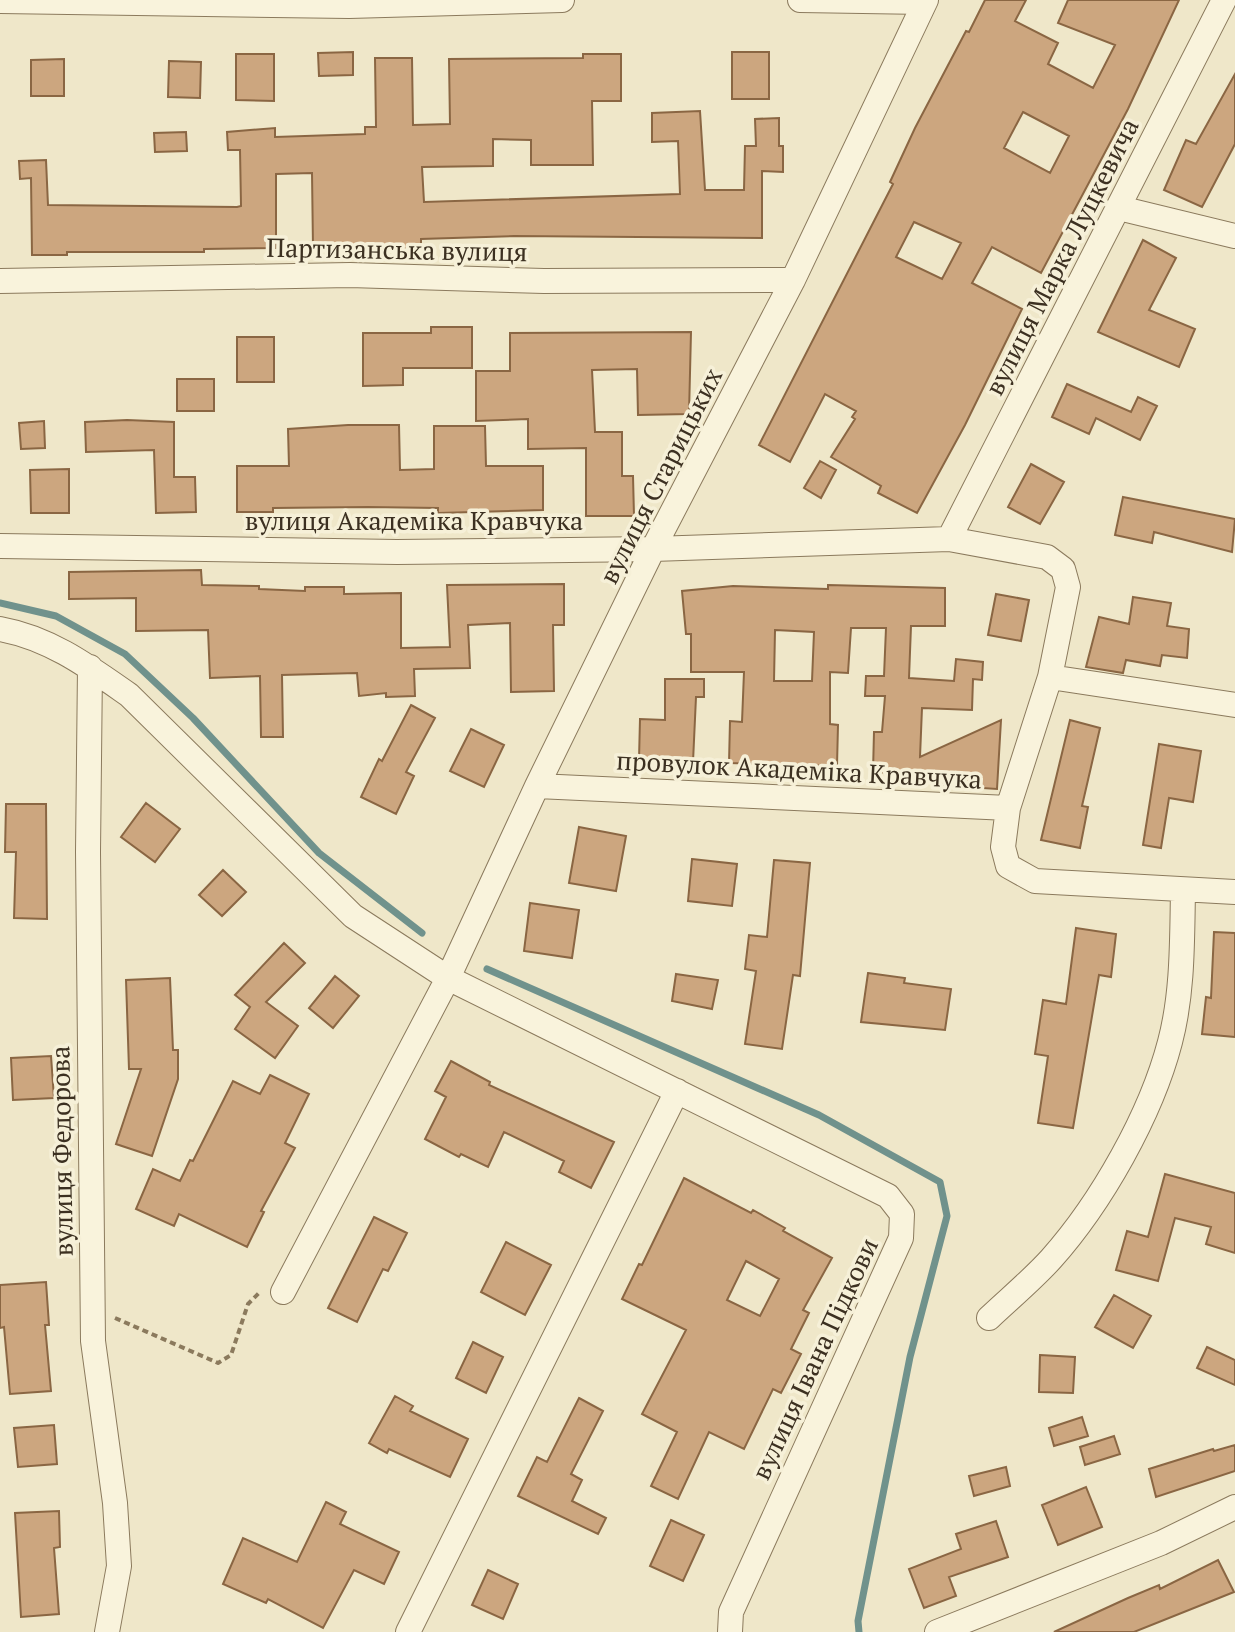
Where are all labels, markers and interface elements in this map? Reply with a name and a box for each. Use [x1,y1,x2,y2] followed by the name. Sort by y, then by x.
[976,112,1146,401] street label: вулиця Марка Луцкевича
[266,230,528,268] street label: Партизанська вулиця
[591,362,729,589] street label: вулиця Старицьких
[245,503,583,537] street label: вулиця Академіка Кравчука
[615,742,983,796] street label: провулок Академіка Кравчука
[42,1045,80,1257] street label: вулиця Федорова
[743,1232,885,1485] street label: вулиця Івана Підкови

